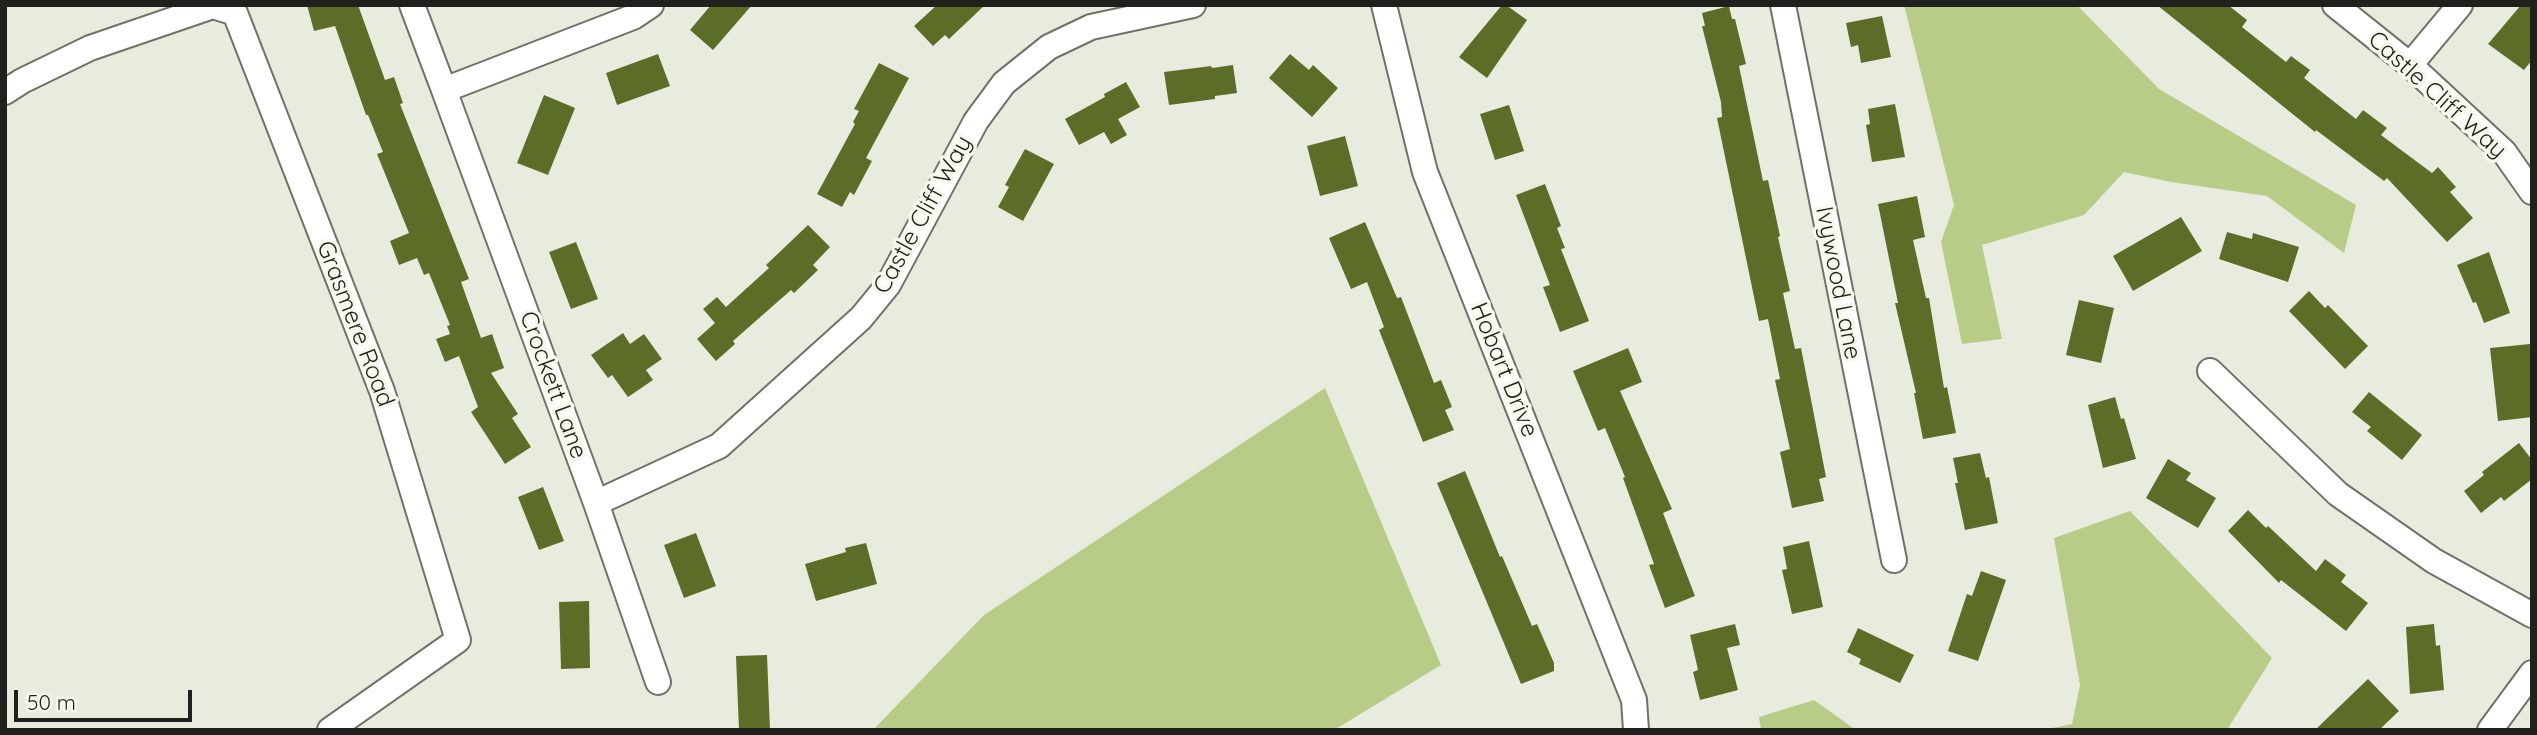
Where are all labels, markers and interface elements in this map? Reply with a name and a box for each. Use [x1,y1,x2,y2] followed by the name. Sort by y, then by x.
[2362,25,2512,165] street label: Castle Cliff Way
[868,131,978,299] street label: Castle Cliff Way
[1809,204,1867,362] street label: Ivywood Lane
[310,237,400,411] street label: Grasmere Road
[1464,299,1544,441] street label: Hobart Drive
[513,307,593,463] street label: Crockett Lane
[18,676,196,720] scale bar
[27,689,76,715] text: 50 m

